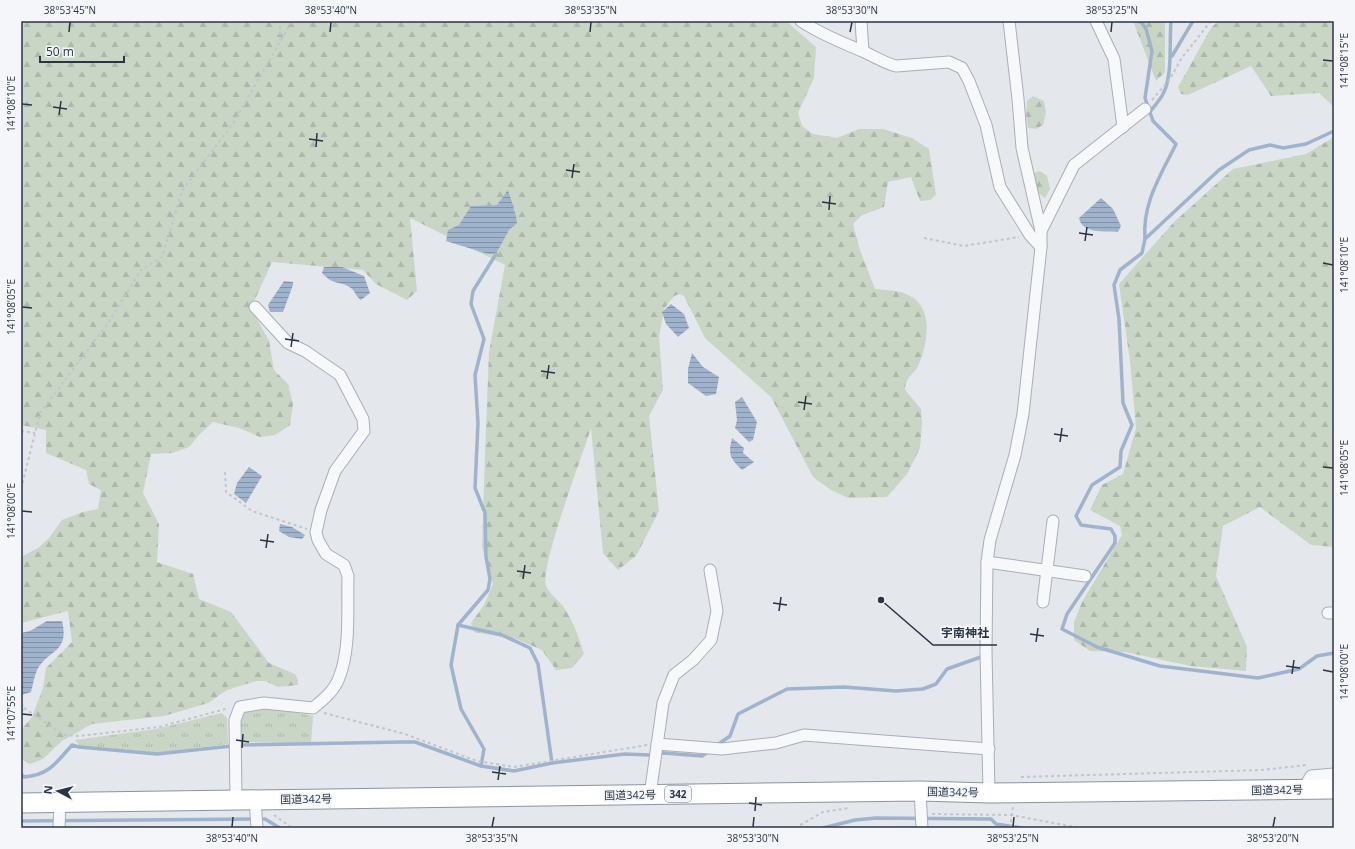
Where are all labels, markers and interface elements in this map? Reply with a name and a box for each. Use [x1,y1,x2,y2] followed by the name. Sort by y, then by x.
[44,3,96,17] text: 38°53'45"N
[305,3,357,17] text: 38°53'40"N
[565,3,617,17] text: 38°53'35"N
[826,3,878,17] text: 38°53'30"N
[1086,3,1138,17] text: 38°53'25"N
[1337,33,1351,89] text: 141°08'15"E
[40,38,124,64] scale bar
[46,43,74,60] text: 50 m
[4,76,18,132] text: 141°08'10"E
[1337,237,1351,293] text: 141°08'10"E
[4,279,18,335] text: 141°08'05"E
[1337,440,1351,496] text: 141°08'05"E
[4,483,18,539] text: 141°08'00"E
[933,621,997,645] callout: 宇南神社
[941,624,989,641] text: 宇南神社
[1337,644,1351,700] text: 141°08'00"E
[4,686,18,742] text: 141°07'55"E
[38,771,78,811] north arrow
[1251,782,1303,797] street label: 国道342号
[40,784,56,795] text: N
[927,784,979,799] street label: 国道342号
[665,786,691,802] road number: 342
[604,787,656,802] street label: 国道342号
[280,791,332,806] street label: 国道342号
[206,831,258,845] text: 38°53'40"N
[466,831,518,845] text: 38°53'35"N
[727,831,779,845] text: 38°53'30"N
[987,831,1039,845] text: 38°53'25"N
[1247,831,1299,845] text: 38°53'20"N

